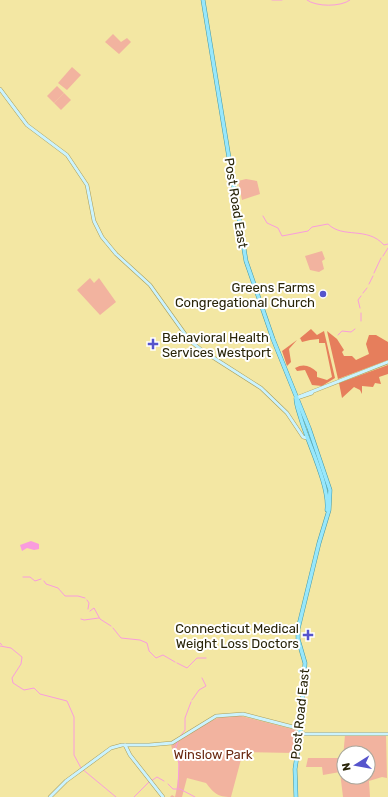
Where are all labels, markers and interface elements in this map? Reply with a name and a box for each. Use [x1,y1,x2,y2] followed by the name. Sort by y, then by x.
[221,157,251,249] street label: Post Road East
[175,280,315,311] place label: Greens Farms Congregational Church
[318,289,328,299] marker: Greens Farms Congregational Church
[162,330,271,360] place label: Behavioral Health Services Westport
[147,338,159,350] marker: Behavioral Health Services Westport
[175,621,299,652] place label: Connecticut Medical Weight Loss Doctors
[302,629,314,641] marker: Connecticut Medical Weight Loss Doctors
[288,668,312,760] street label: Post Road East
[336,745,376,785] north arrow
[174,747,253,762] park label: Winslow Park
[340,762,354,772] text: N

